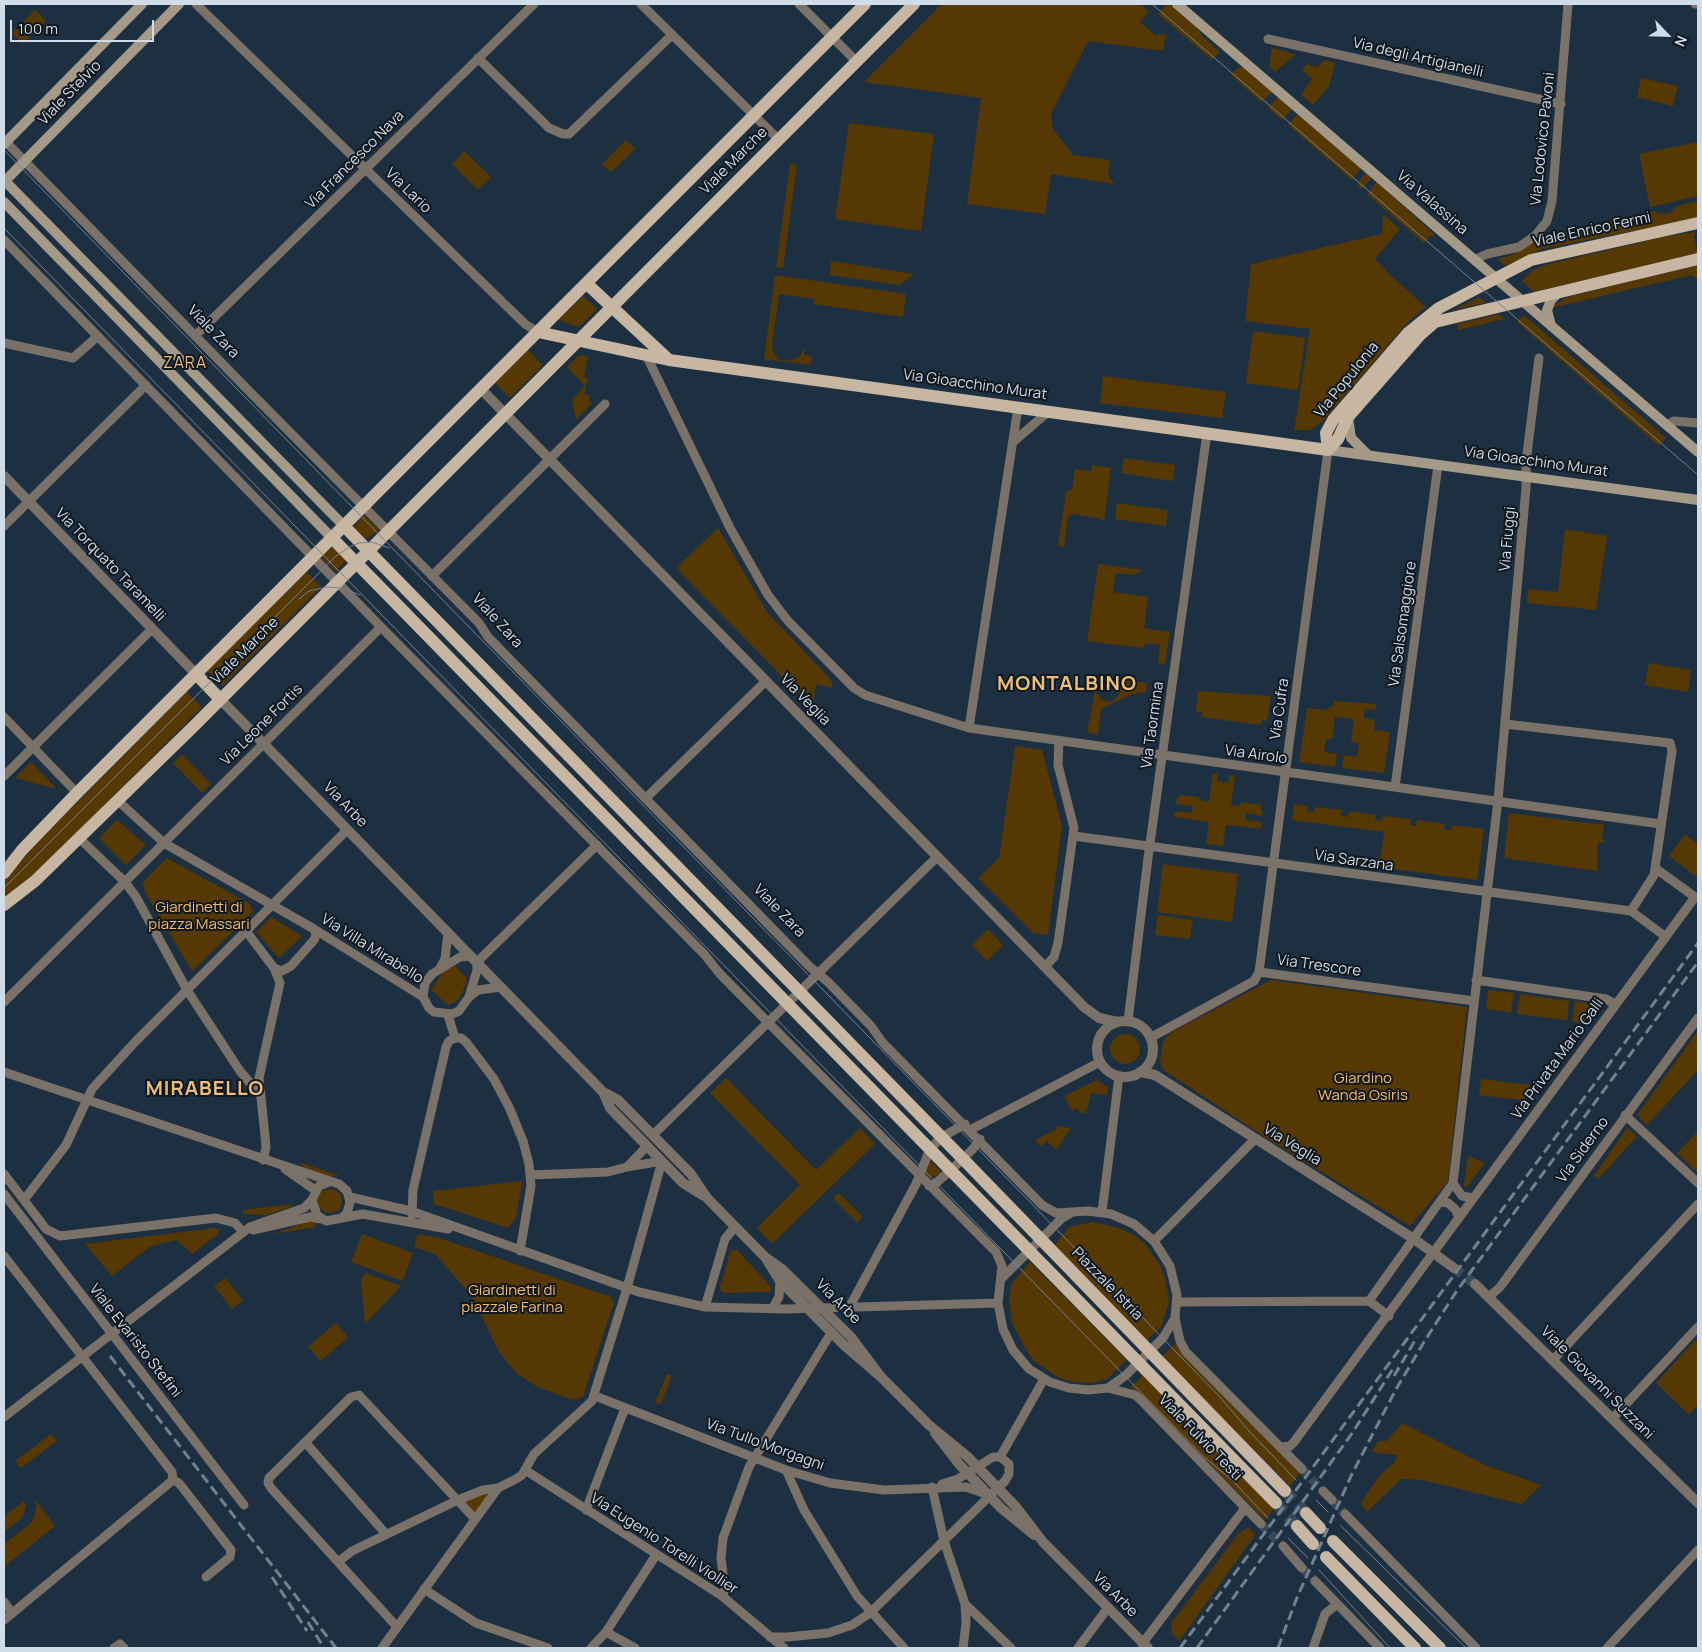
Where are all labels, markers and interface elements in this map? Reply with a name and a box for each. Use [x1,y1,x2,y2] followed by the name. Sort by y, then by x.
[12,10,156,42] scale bar
[1642,10,1692,60] north arrow
[18,18,58,39] text: 100 m
[1670,33,1692,50] text: N
[1351,34,1485,82] street label: Via degli Artigianelli
[35,57,105,129] street label: Viale Stelvio
[1527,71,1559,207] street label: Via Lodovico Pavoni
[302,107,408,213] street label: Via Francesco Nava
[697,124,771,198] street label: Viale Marche
[381,165,435,217] street label: Via Lario
[1393,167,1471,239] street label: Via Valassina
[1531,209,1653,251] street label: Viale Enrico Fermi
[183,302,243,362] street label: Viale Zara
[1311,338,1383,422] street label: Via Populonia
[162,354,208,374] district label: ZARA
[902,366,1048,404] street label: Via Gioacchino Murat
[1463,443,1609,481] street label: Via Gioacchino Murat
[51,504,169,626] street label: Via Torquato Taramelli
[1496,506,1520,572] street label: Via Fiuggi
[1385,560,1421,688] street label: Via Salsomaggiore
[468,590,526,652] street label: Viale Zara
[208,614,282,688] street label: Viale Marche
[776,670,834,730] street label: Via Veglia
[996,672,1138,696] district label: MONTALBINO
[1267,677,1293,741] street label: Via Cufra
[217,680,307,770] street label: Via Leone Fortis
[1138,680,1168,770] street label: Via Taormina
[1224,742,1288,768] street label: Via Airolo
[319,779,371,831] street label: Via Arbe
[1313,847,1395,875] street label: Via Sarzana
[749,881,809,941] street label: Viale Zara
[148,899,250,934] park label: Giardinetti di piazza Massari
[318,910,426,988] street label: Via Villa Mirabello
[1276,951,1362,981] street label: Via Trescore
[1508,995,1608,1123] street label: Via Privata Mario Galli
[1318,1070,1408,1105] park label: Giardino Wanda Osiris
[145,1077,265,1101] district label: MIRABELLO
[1553,1114,1613,1186] street label: Via Siderno
[1260,1120,1324,1170] street label: Via Veglia
[1068,1244,1146,1324] street label: Piazzale Istria
[812,1276,864,1328] street label: Via Arbe
[85,1281,185,1401] street label: Viale Evaristo Stefini
[461,1282,563,1317] park label: Giardinetti di piazzale Farina
[1537,1323,1657,1443] street label: Viale Giovanni Suzzani
[1154,1391,1246,1485] street label: Viale Fulvio Testi
[703,1415,827,1475] street label: Via Tullo Morgagni
[587,1489,741,1599] street label: Via Eugenio Torelli Viollier
[1089,1569,1141,1621] street label: Via Arbe

